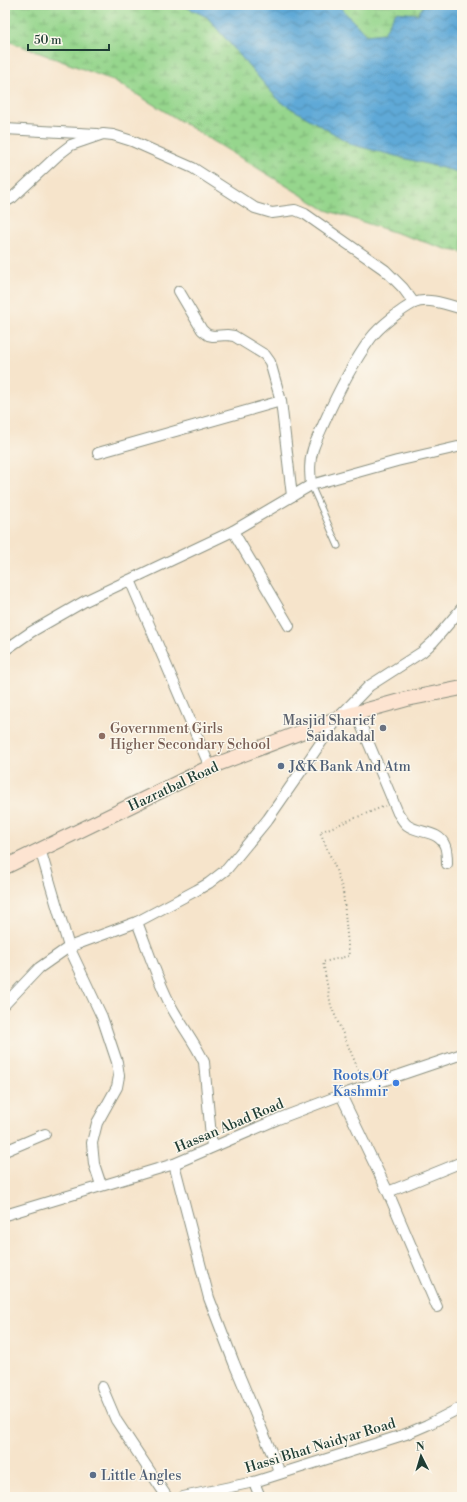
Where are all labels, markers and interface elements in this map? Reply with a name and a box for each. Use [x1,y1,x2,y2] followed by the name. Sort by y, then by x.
[28,26,109,52] scale bar
[34,33,62,48] text: 50 m
[283,712,376,746] place label: Masjid Sharief Saidakadal
[110,720,270,754] place label: Government Girls Higher Secondary School
[378,723,388,733] marker: Masjid Sharief Saidakadal
[97,731,107,741] marker: Government Girls Higher Secondary School
[125,758,222,816] street label: Hazratbal Road
[288,758,411,776] place label: J&K Bank And Atm
[276,761,286,771] marker: J&K Bank And Atm
[333,1067,389,1101] place label: Roots Of Kashmir
[391,1078,401,1088] marker: Roots Of Kashmir
[172,1095,287,1157] street label: Hassan Abad Road
[243,1414,398,1477] street label: Hassi Bhat Naidyar Road
[401,1436,441,1476] north arrow
[415,1440,425,1454] text: N
[101,1467,181,1485] place label: Little Angles
[88,1470,98,1480] marker: Little Angles

